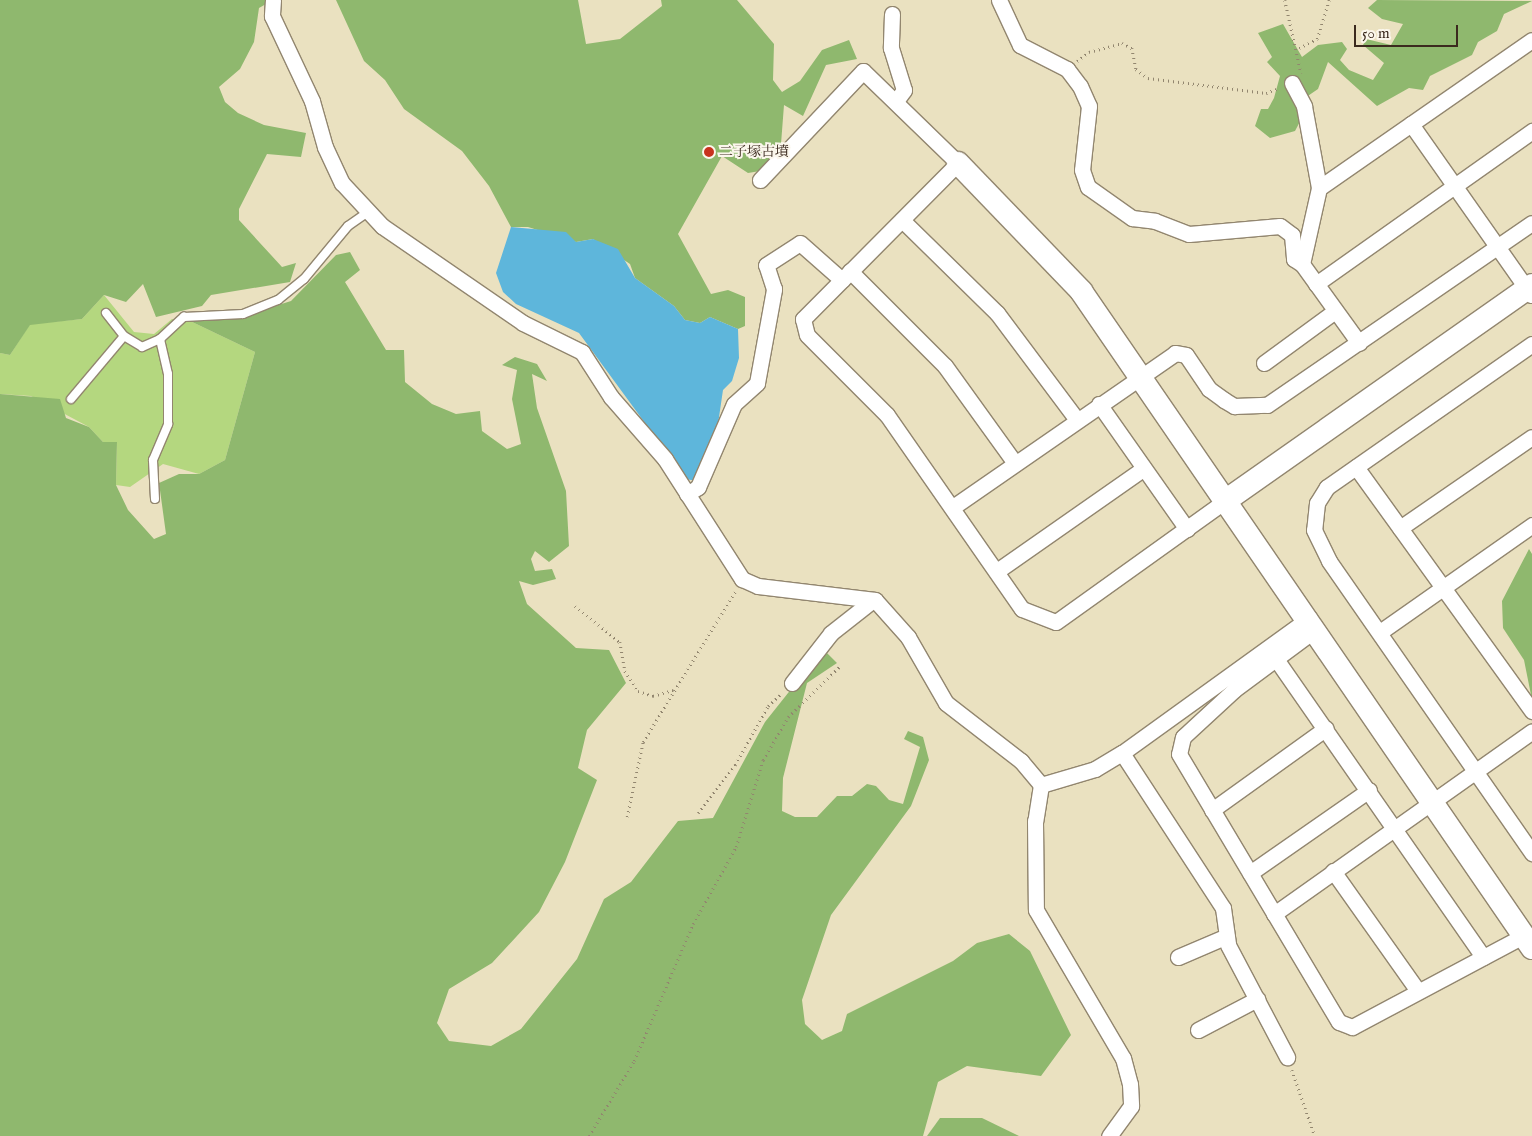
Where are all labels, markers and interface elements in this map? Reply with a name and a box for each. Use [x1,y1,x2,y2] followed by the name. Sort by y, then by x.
[1357,15,1461,47] scale bar
[1362,24,1390,43] text: 50 m
[719,144,789,160] place label: 二子塚古墳
[703,146,715,158] marker: 二子塚古墳

